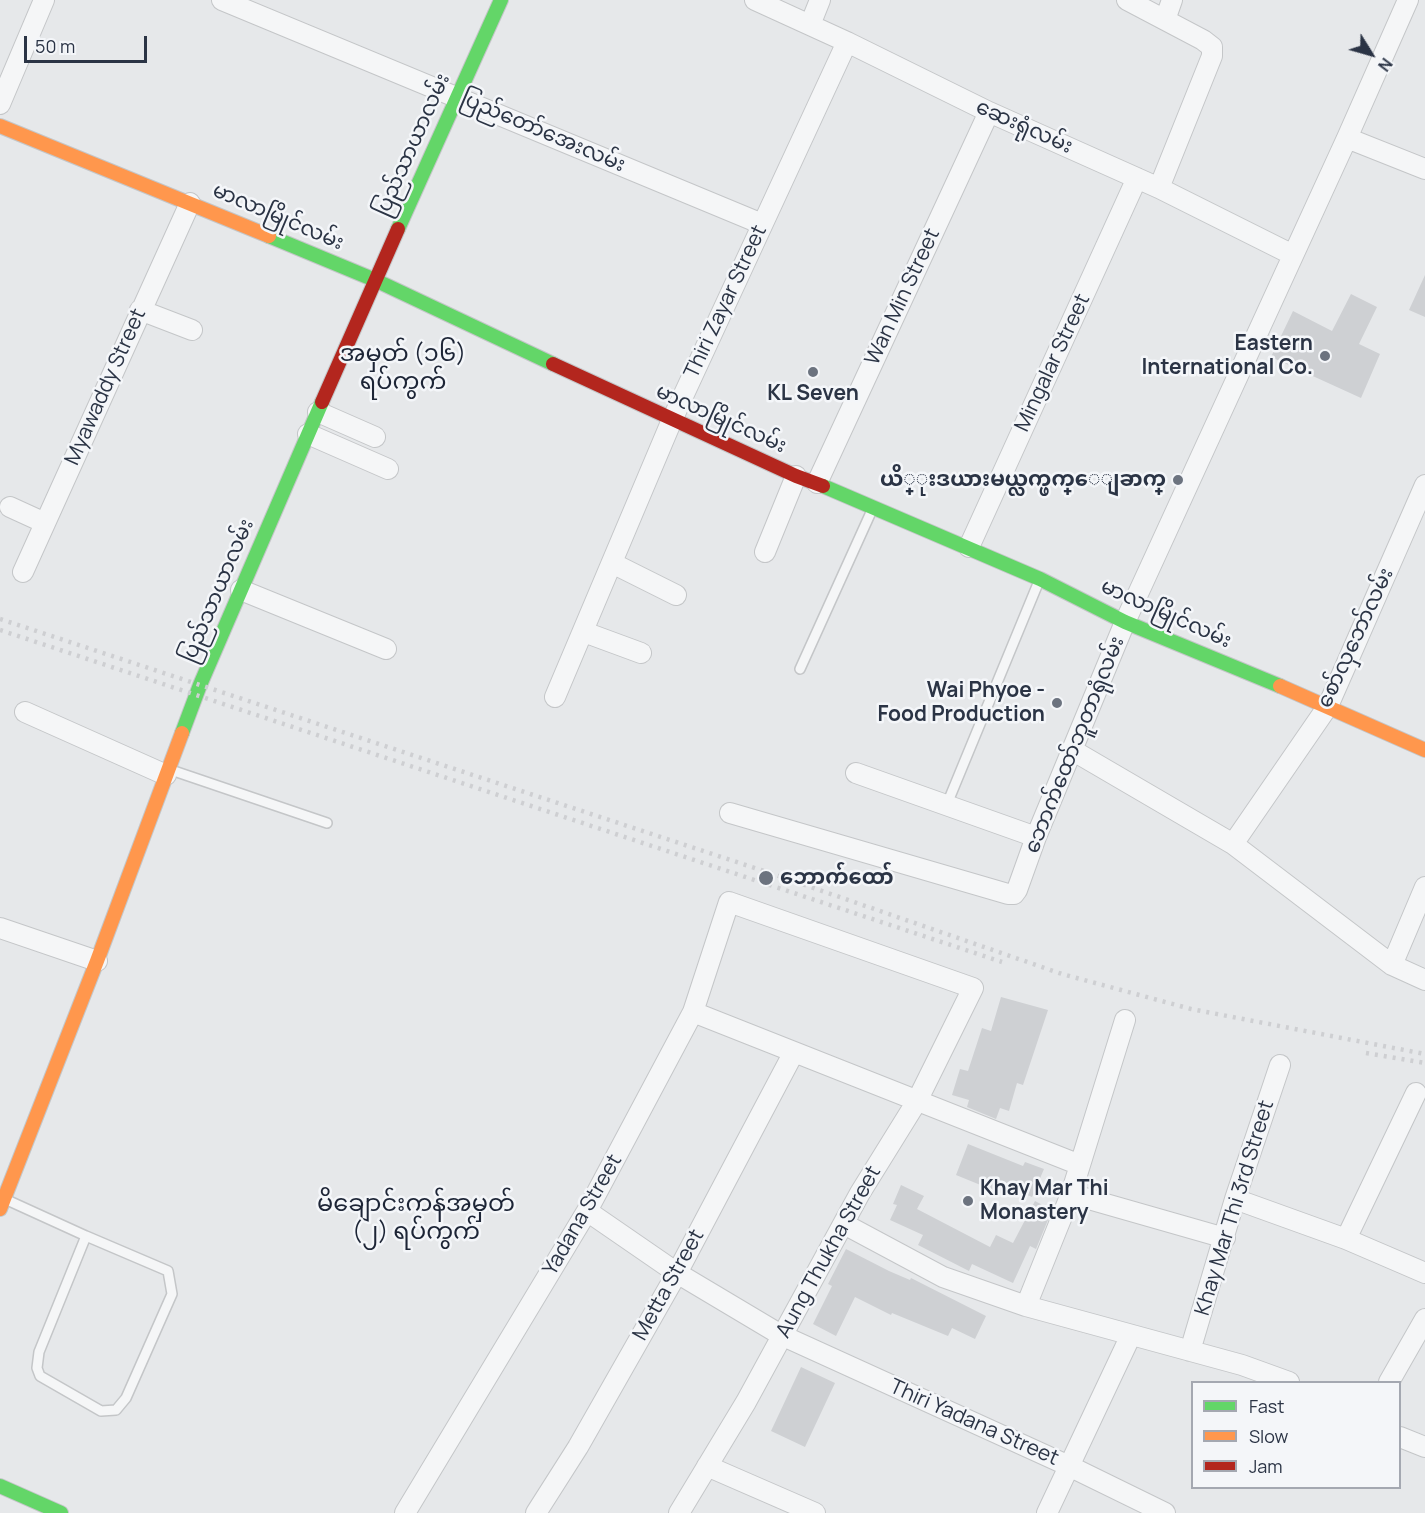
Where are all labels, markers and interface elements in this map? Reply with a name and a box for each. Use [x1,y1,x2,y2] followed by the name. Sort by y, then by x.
[27,24,150,62] scale bar
[1341,24,1401,84] north arrow
[35,34,75,58] text: 50 m
[1373,54,1398,76] text: N
[370,70,456,220] street label: ပြည်သာယာလမ်း
[457,86,629,178] street label: ပြည်တော်အေးလမ်း
[972,94,1076,160] street label: ဆေးရုံလမ်း
[209,178,347,256] street label: မာလာမြိုင်လမ်း
[679,221,773,383] street label: Thiri Zayar Street
[860,225,946,369] street label: Wan Min Street
[1010,290,1096,436] street label: Mingalar Street
[60,305,152,469] street label: Myawaddy Street
[1141,331,1313,381] place label: Eastern International Co.
[340,340,466,396] district label: အမှတ် (၁၆) ရပ်ကွက်
[1318,349,1332,363] marker: Eastern International Co.
[806,365,820,379] marker: KL Seven
[652,379,790,459] street label: မာလာမြိုင်လမ်း
[767,381,859,407] place label: KL Seven
[880,467,1166,493] place label: ယိ္ုးဒယားမယ္လက္ဖက္ေျခာက္
[1171,473,1185,487] marker: ယိ္ုးဒယားမယ္လက္ဖက္ေျခာက္
[176,515,260,667] street label: ပြည်သာယာလမ်း
[1313,564,1399,712] street label: စော်လှဘော်လမ်း
[1097,574,1235,654] street label: မာလာမြိုင်လမ်း
[1020,633,1130,857] street label: ဘောက်ထော်ဘူတာရုံလမ်း
[877,678,1045,728] place label: Wai Phyoe - Food Production
[1050,696,1064,710] marker: Wai Phyoe - Food Production
[780,865,894,891] place label: ဘောက်ထော်
[757,869,775,887] marker: ဘောက်ထော်
[1190,1097,1280,1319] street label: Khay Mar Thi 3rd Street
[538,1150,628,1280] street label: Yadana Street
[771,1162,887,1342] street label: Aung Thukha Street
[980,1176,1109,1226] place label: Khay Mar Thi Monastery
[317,1190,515,1246] district label: မိချောင်းကန်အမှတ် (၂) ရပ်ကွက်
[961,1194,975,1208] marker: Khay Mar Thi Monastery
[628,1225,710,1345] street label: Metta Street
[886,1374,1062,1472] street label: Thiri Yadana Street
[1191,1381,1401,1489] legend
[1249,1394,1284,1418] text: Fast
[1249,1424,1288,1448] text: Slow
[1249,1454,1283,1478] text: Jam

